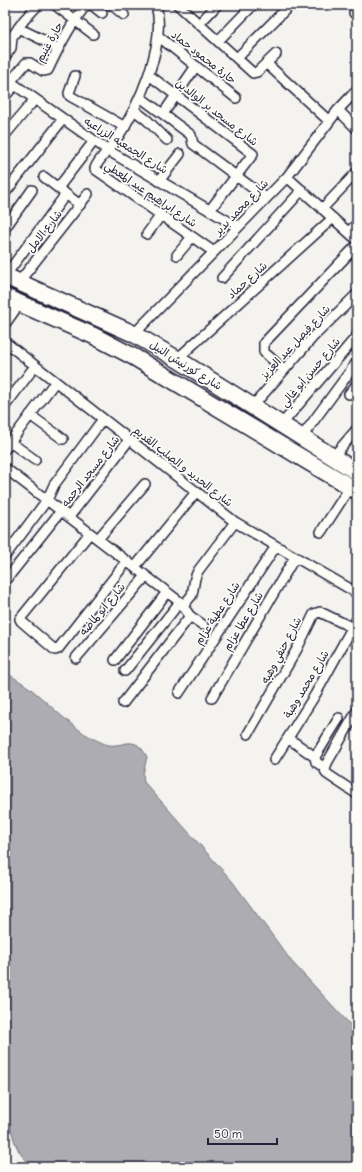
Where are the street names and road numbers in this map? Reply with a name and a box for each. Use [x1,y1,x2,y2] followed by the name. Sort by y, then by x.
[32,19,67,66] street label: حارة غنيم
[168,27,239,88] street label: حارة محمود حماد
[172,75,261,150] street label: شارع مسجد بر الوالدين
[80,113,171,178] street label: شارع الجمعيه الزراعيه
[100,158,200,233] street label: شارع ابراهيم عبد المعطي
[210,176,273,240] street label: شارع محمد بدير
[23,207,67,256] street label: شارع الامل
[224,258,271,303] street label: شارع حماد
[256,302,335,384] street label: شارع فيصل عبد العزيز
[277,335,346,412] street label: شارع حسن أبو غالي
[146,337,225,395] street label: شارع كورنيش النيل
[129,423,236,511] street label: شارع الحديد و الصلب القديم
[58,432,124,511] street label: شارع مسجد الرحمه
[191,579,244,648] street label: شارع عطية عزام
[76,580,130,639] street label: شارع ابو لماضه
[220,589,268,654] street label: شارع عطا عزام
[258,614,308,688] street label: شارع حنفي وهبه
[280,647,334,722] street label: شارع محمد وهبة

